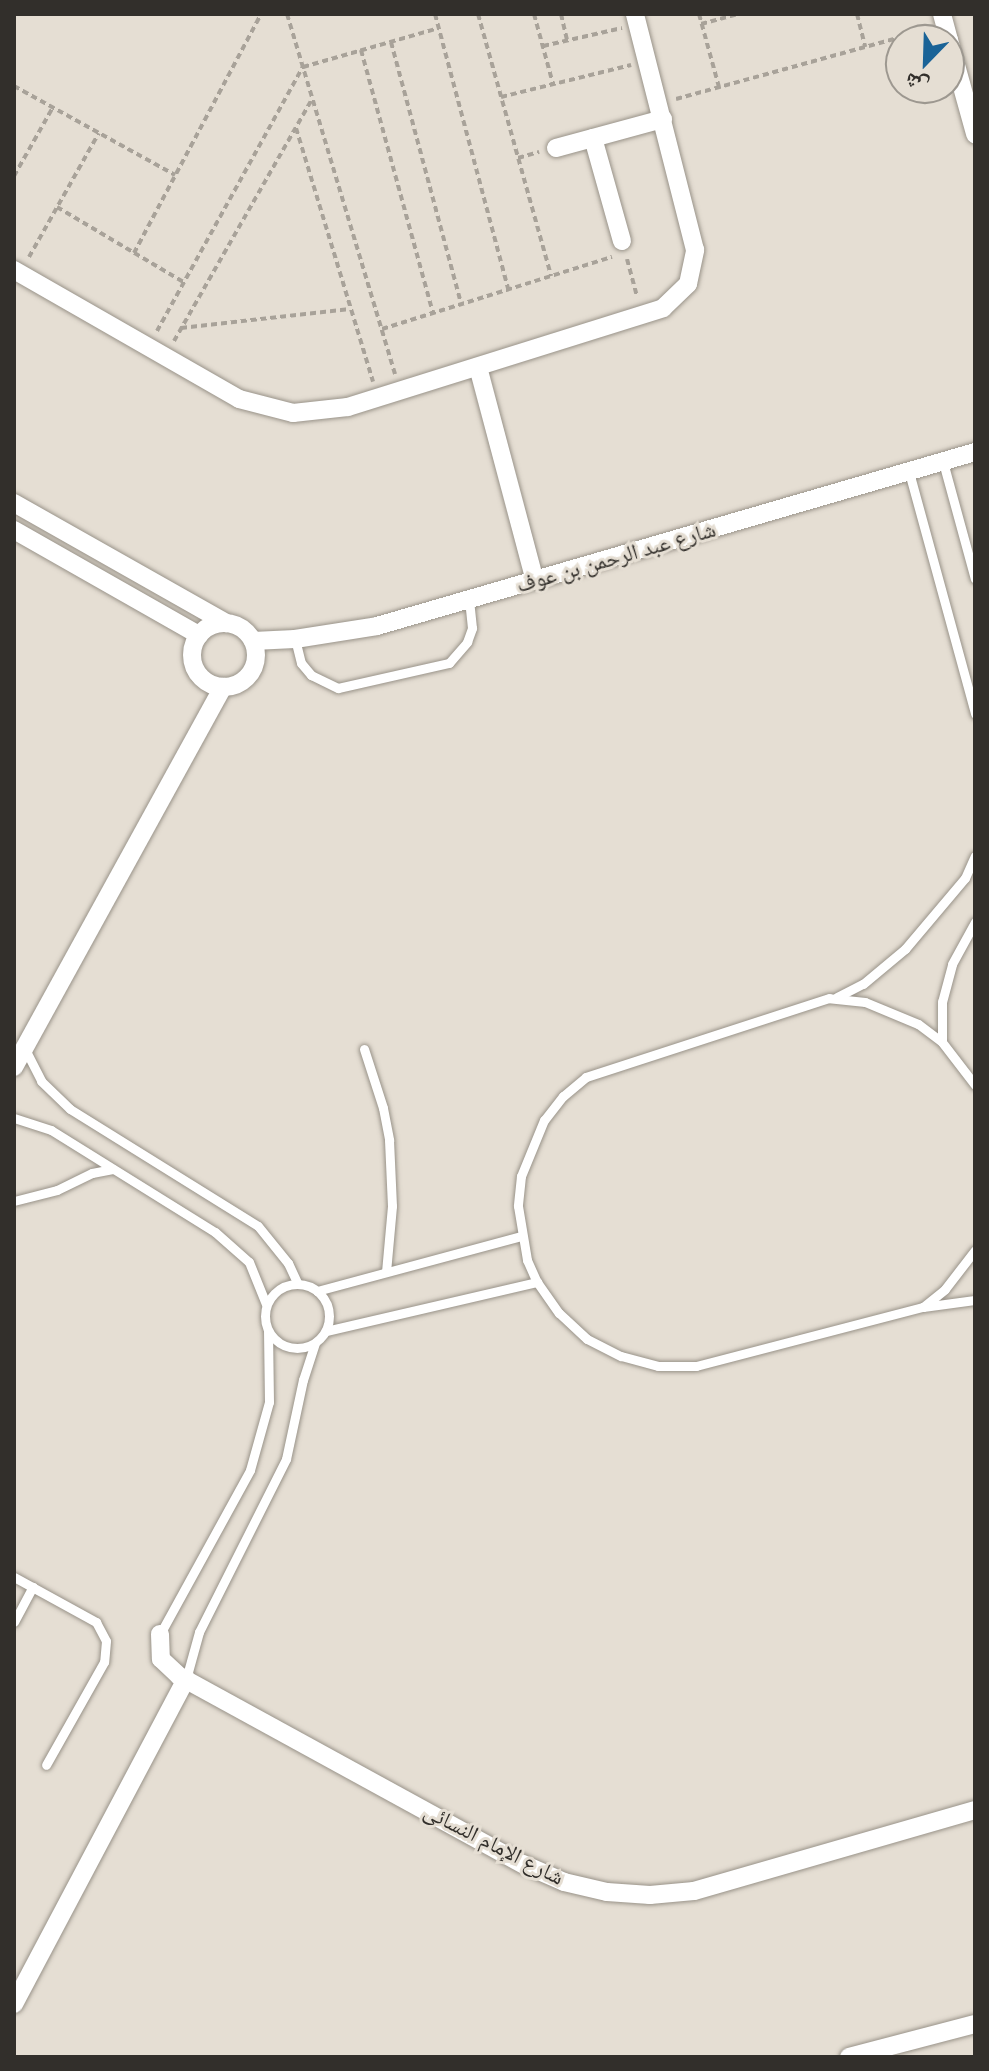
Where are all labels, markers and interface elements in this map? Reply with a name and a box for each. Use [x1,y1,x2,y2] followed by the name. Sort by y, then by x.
[885,24,965,104] north arrow
[901,68,932,101] text: ش
[513,516,719,598] street label: شارع عبد الرحمن بن عوف
[420,1797,568,1891] street label: شارع الإمام النسائى

